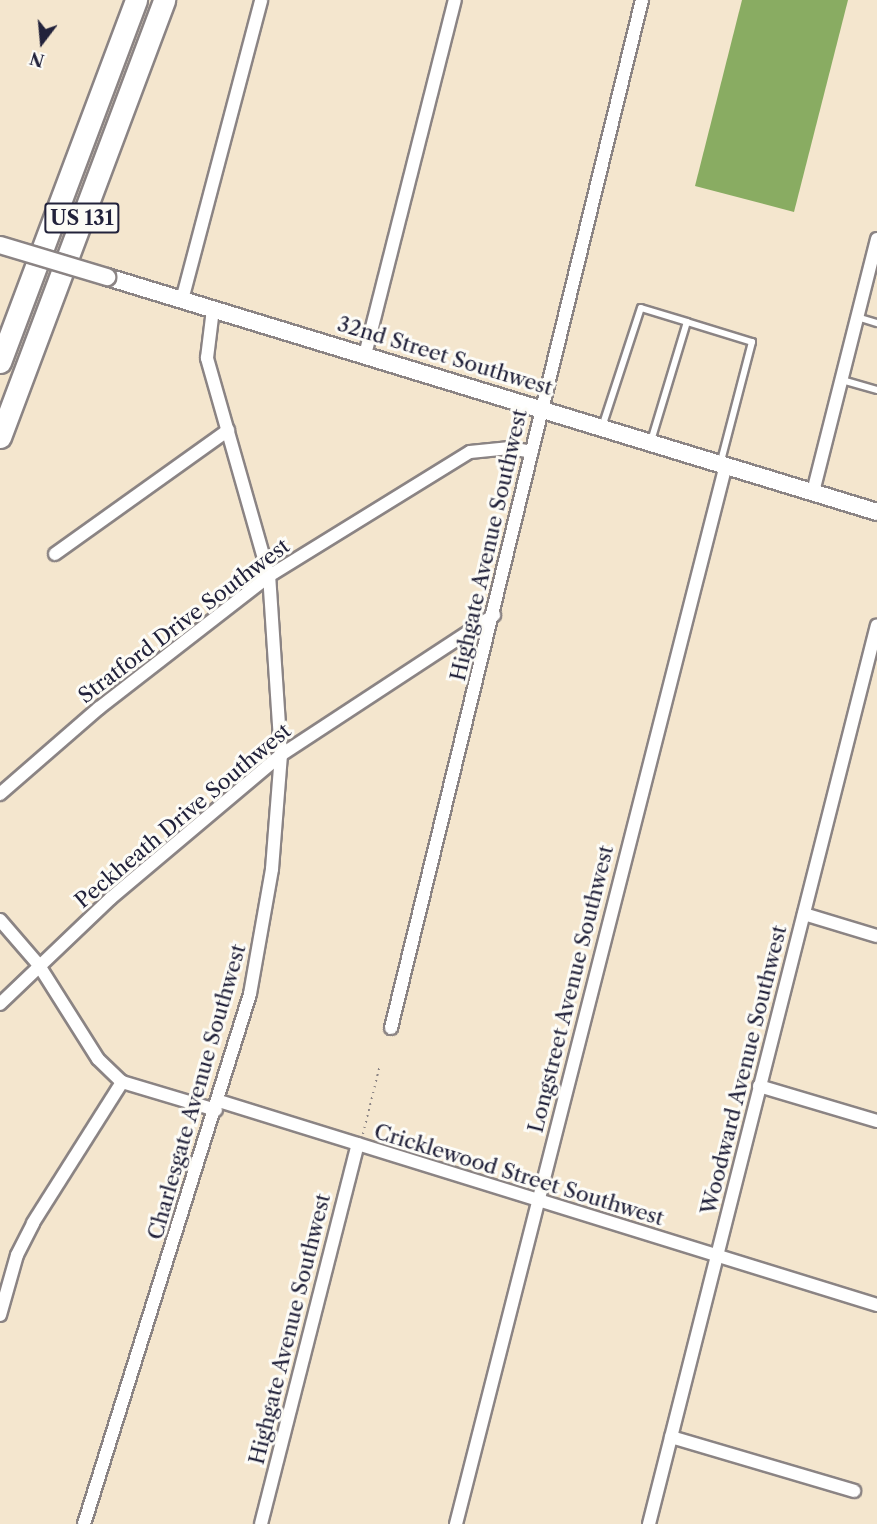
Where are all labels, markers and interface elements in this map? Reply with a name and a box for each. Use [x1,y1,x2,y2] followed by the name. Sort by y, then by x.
[12,12,72,72] north arrow
[28,48,46,71] text: N
[43,201,121,235] road number: US 131
[334,311,556,401] street label: 32nd Street Southwest
[445,406,533,684] street label: Highgate Avenue Southwest
[73,533,295,709] street label: Stratford Drive Southwest
[70,718,296,914] street label: Peckheath Drive Southwest
[523,842,619,1136] street label: Longstreet Avenue Southwest
[696,922,792,1218] street label: Woodward Avenue Southwest
[143,941,251,1243] street label: Charlesgate Avenue Southwest
[371,1119,667,1231] street label: Cricklewood Street Southwest
[244,1191,336,1467] street label: Highgate Avenue Southwest

